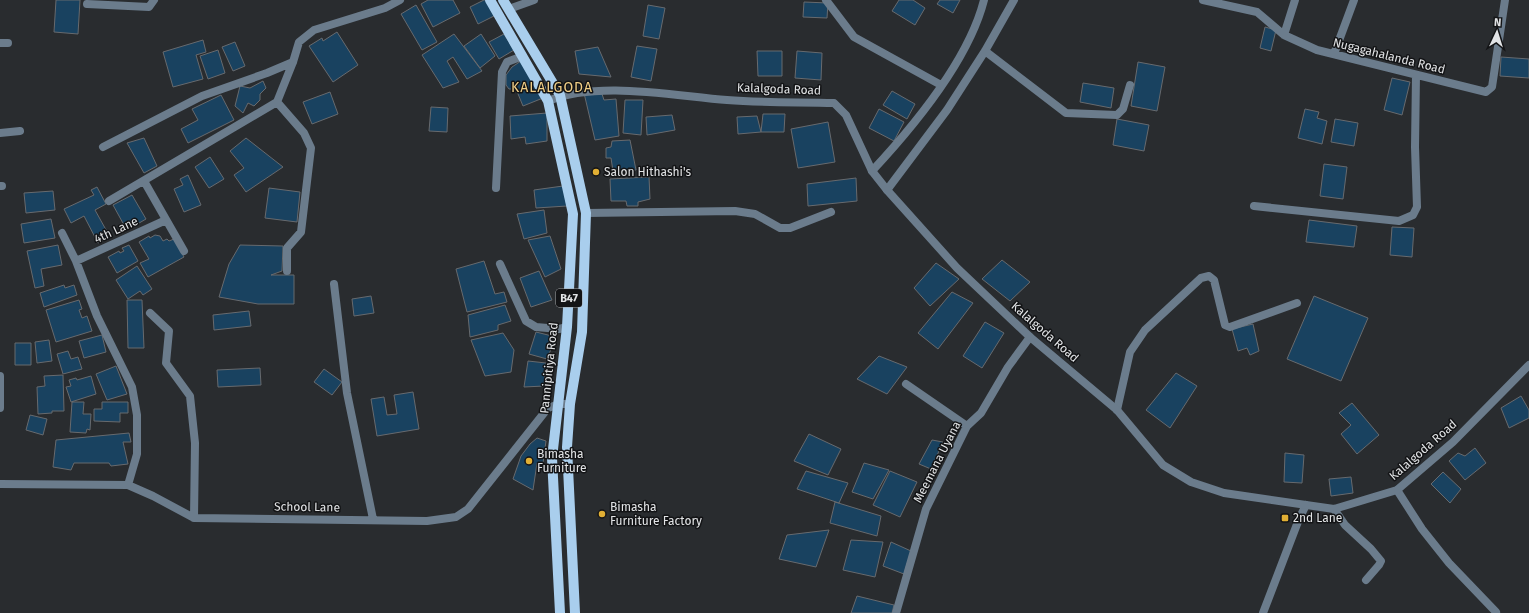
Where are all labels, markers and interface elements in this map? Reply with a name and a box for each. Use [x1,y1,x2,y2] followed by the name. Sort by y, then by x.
[1477,12,1517,52] north arrow
[1494,16,1502,29] text: N
[1331,35,1447,77] street label: Nugagahalanda Road
[511,79,593,96] district label: KALALGODA
[737,81,821,97] street label: Kalalgoda Road
[604,165,691,179] place label: Salon Hithashi's
[591,167,601,177] marker: Salon Hithashi's
[92,214,140,246] street label: 4th Lane
[556,289,582,307] road number: B47
[1009,299,1081,365] street label: Kalalgoda Road
[537,322,561,414] street label: Pannipitiya Road
[1387,417,1459,483] street label: Kalalgoda Road
[910,419,964,505] street label: Meemana Uyana
[537,447,587,475] place label: Bimasha Furniture
[524,456,534,466] marker: Bimasha Furniture
[274,499,340,515] street label: School Lane
[610,500,702,528] place label: Bimasha Furniture Factory
[597,509,607,519] marker: Bimasha Furniture Factory
[1293,511,1342,525] place label: 2nd Lane
[1280,513,1290,523] marker: 2nd Lane

